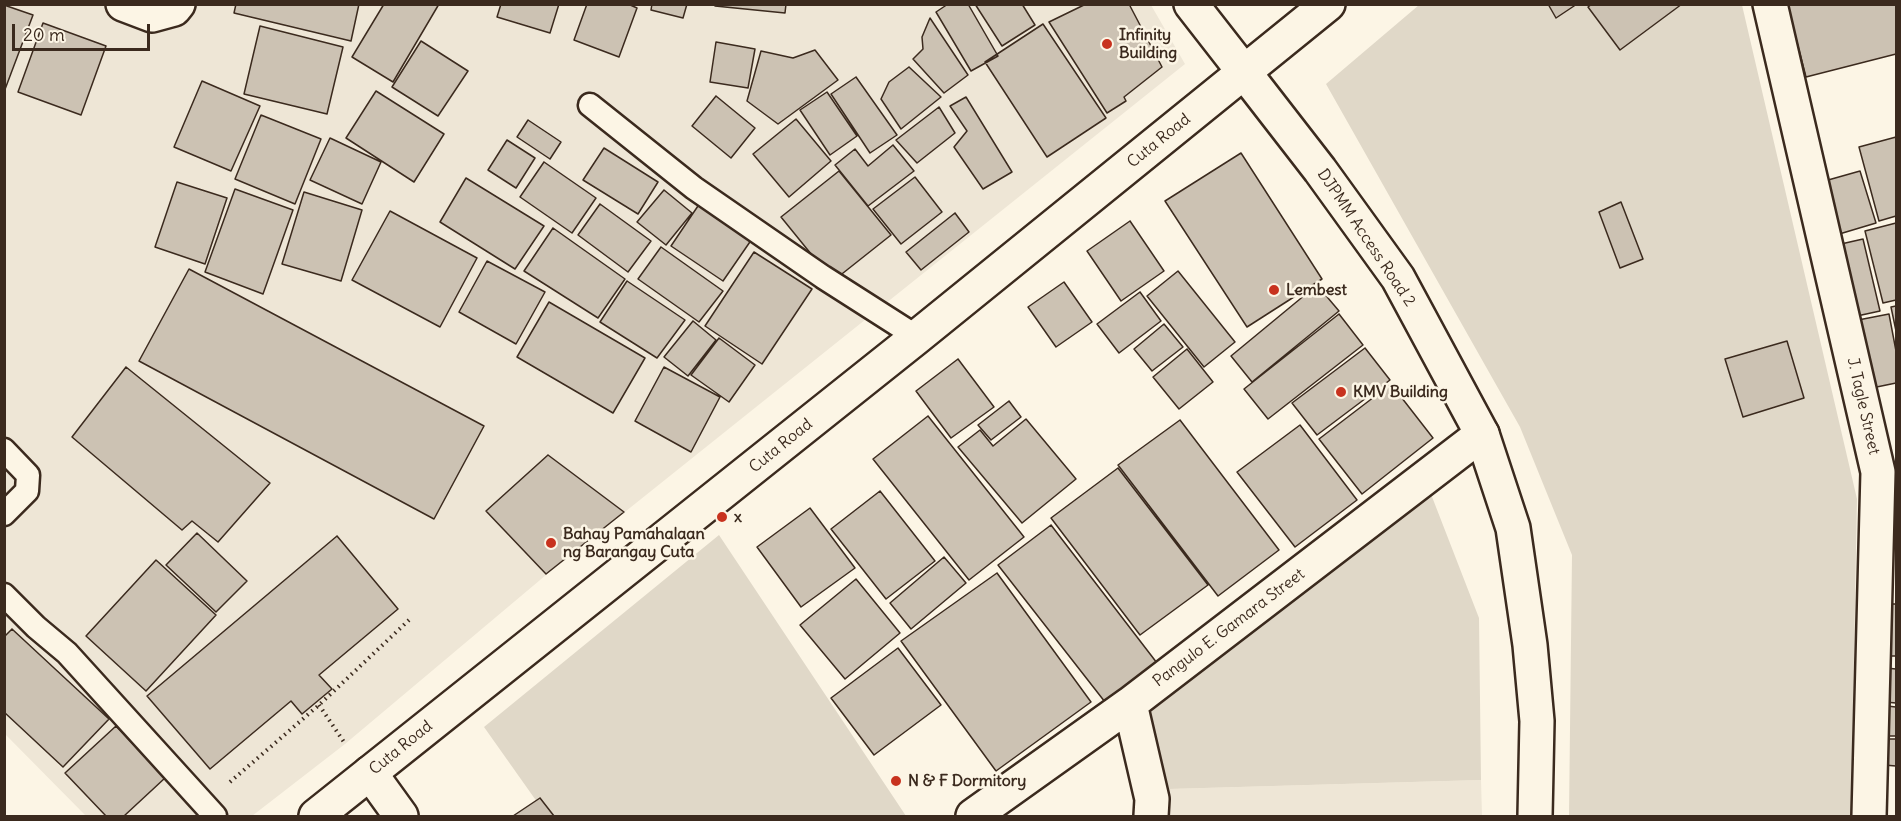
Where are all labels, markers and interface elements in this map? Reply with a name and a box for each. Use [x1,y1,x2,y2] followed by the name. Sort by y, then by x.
[15,12,153,50] scale bar
[23,23,65,46] text: 20 m
[1119,25,1177,63] place label: Infinity Building
[1100,37,1114,51] marker: Infinity Building
[1124,110,1194,172] street label: Cuta Road
[1313,166,1419,310] street label: DJPMM Access Road 2
[1286,280,1347,300] place label: Lembest
[1267,283,1281,297] marker: Lembest
[1842,355,1884,457] street label: J. Tagle Street
[1353,382,1448,402] place label: KMV Building
[1334,385,1348,399] marker: KMV Building
[746,415,816,477] street label: Cuta Road
[734,507,742,527] place label: x
[715,510,729,524] marker: x
[563,524,705,562] place label: Bahay Pamahalaan ng Barangay Cuta
[544,536,558,550] marker: Bahay Pamahalaan ng Barangay Cuta
[1149,565,1309,691] street label: Pangulo E. Gamara Street
[366,717,436,779] street label: Cuta Road
[908,771,1026,791] place label: N & F Dormitory
[889,774,903,788] marker: N & F Dormitory

